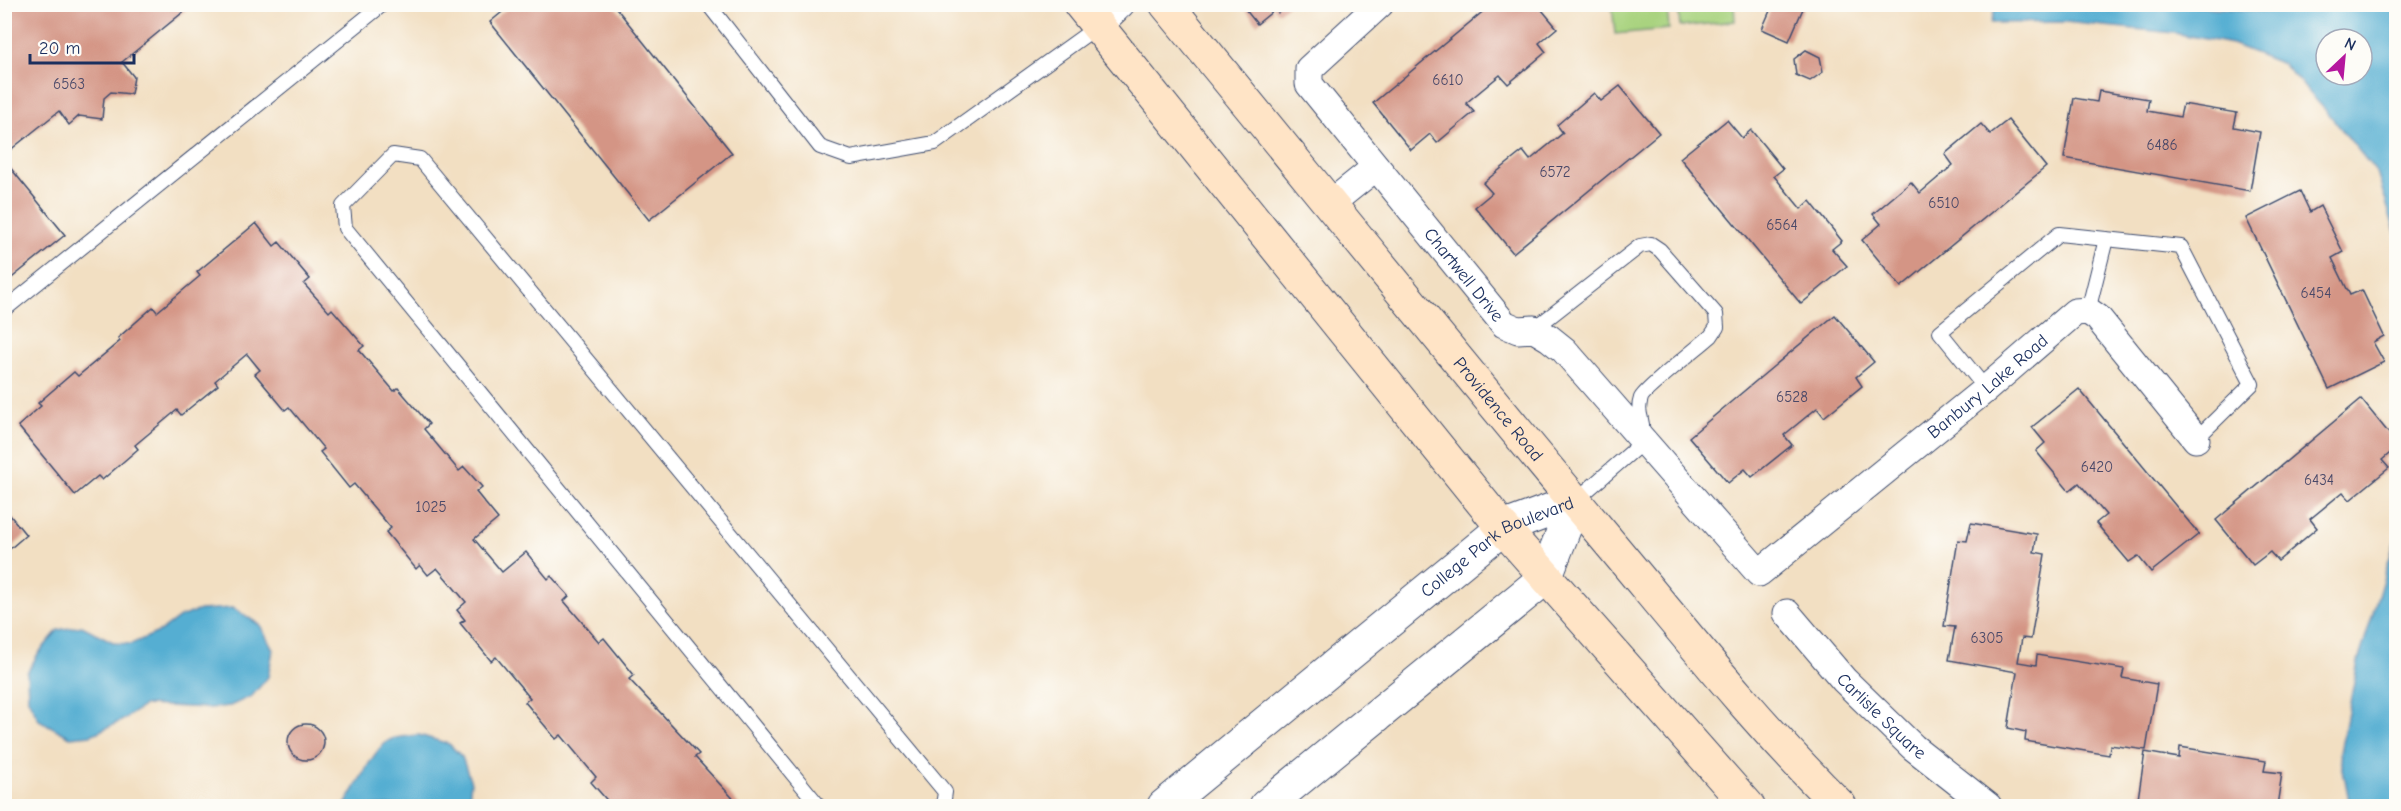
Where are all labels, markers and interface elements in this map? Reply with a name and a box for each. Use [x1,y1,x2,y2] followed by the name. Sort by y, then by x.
[30,27,134,65] scale bar
[2314,27,2374,87] north arrow
[2342,34,2359,55] text: N
[39,38,80,59] text: 20 m
[1432,71,1464,89] house number: 6610
[53,75,85,93] house number: 6563
[2146,136,2178,154] house number: 6486
[1539,163,1571,181] house number: 6572
[1928,194,1960,212] house number: 6510
[1766,216,1798,234] house number: 6564
[1420,224,1508,326] street label: Chartwell Drive
[2301,284,2331,302] house number: 6454
[1923,330,2052,443] street label: Banbury Lake Road
[1449,353,1547,466] street label: Providence Road
[1776,388,1808,406] house number: 6528
[2081,458,2113,476] house number: 6420
[2304,471,2334,489] house number: 6434
[1416,492,1577,602] street label: College Park Boulevard
[415,498,447,516] house number: 1025
[1971,629,2004,647] house number: 6305
[1832,669,1930,764] street label: Carlisle Square

